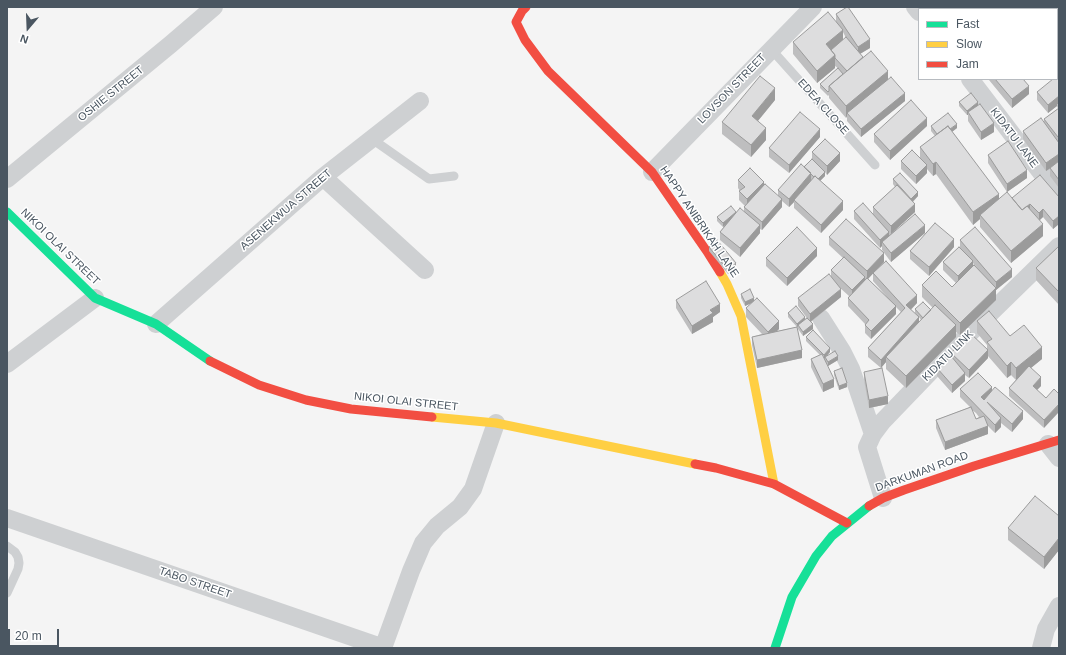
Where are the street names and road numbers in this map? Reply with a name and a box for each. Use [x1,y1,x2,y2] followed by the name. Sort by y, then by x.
[695,51,769,127] street label: LOVSON STREET
[75,63,147,125] street label: OSHIE STREET
[795,76,851,138] street label: EDEA CLOSE
[987,106,1041,170] street label: KIDATU LANE
[657,164,741,280] street label: HAPPY ANIBRIKAH LANE
[238,167,334,253] street label: ASENEKWUA STREET
[18,206,102,288] street label: NIKOI OLAI STREET
[920,328,976,384] street label: KIDATU LINK
[353,390,459,414] street label: NIKOI OLAI STREET
[874,449,970,495] street label: DARKUMAN ROAD
[157,564,233,602] street label: TABO STREET

